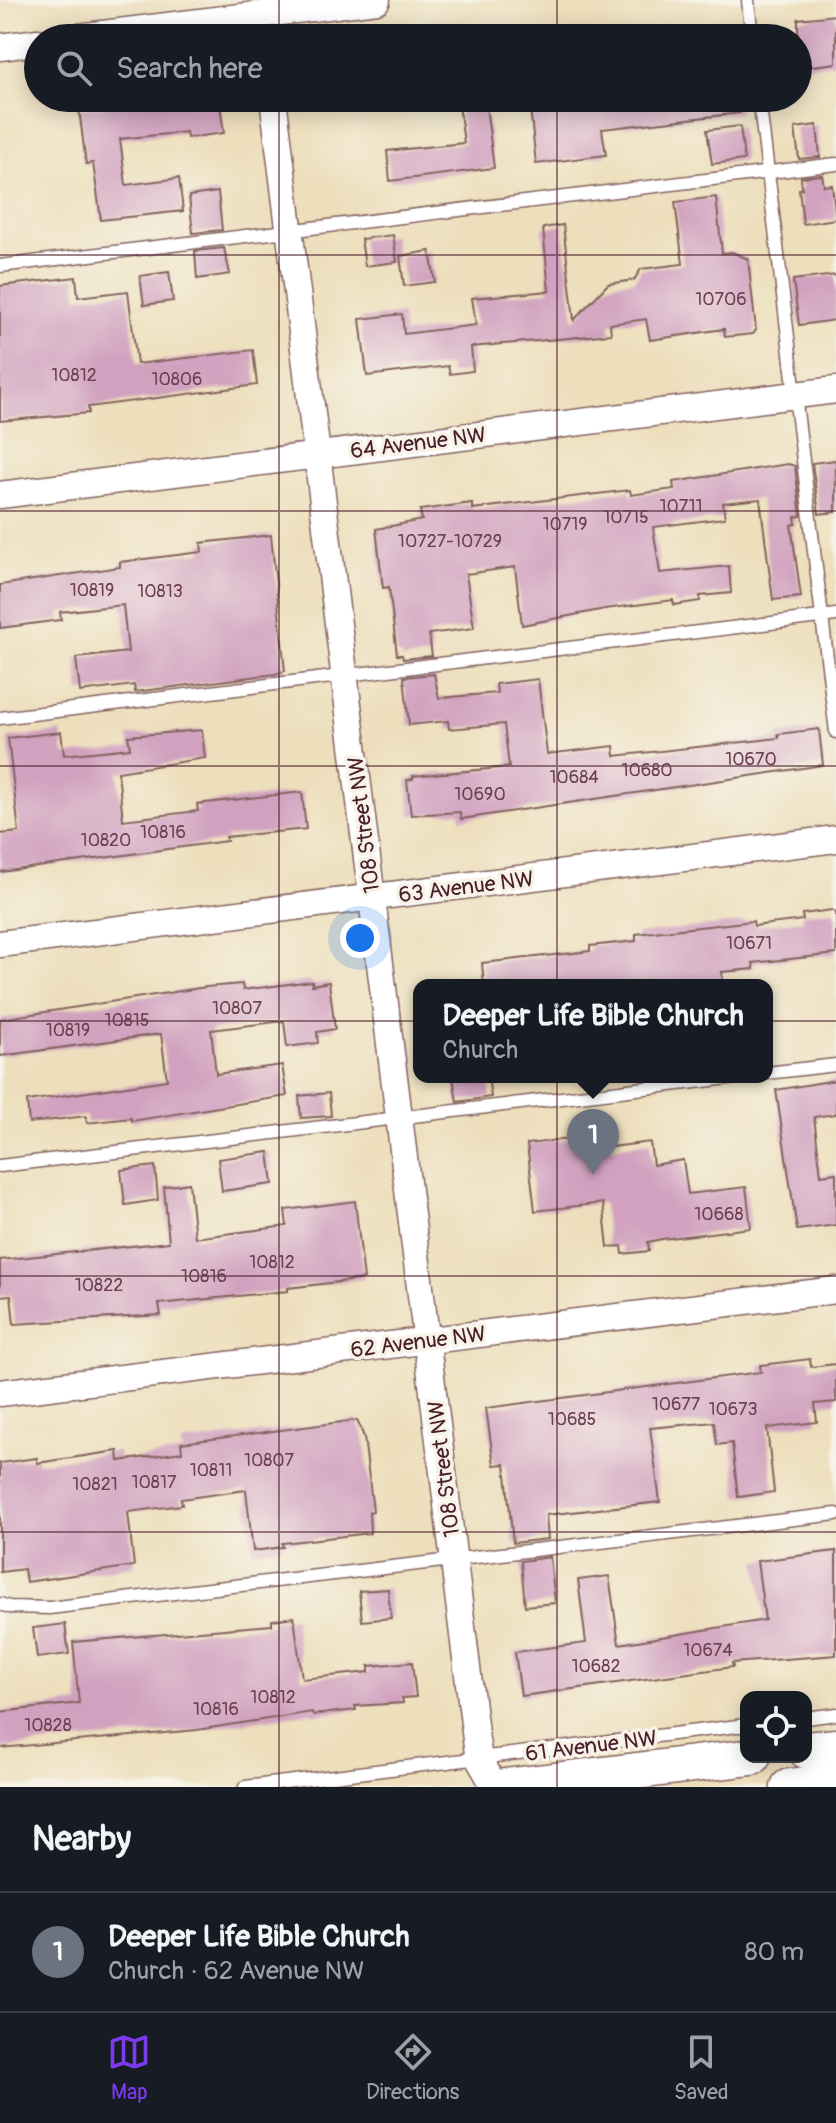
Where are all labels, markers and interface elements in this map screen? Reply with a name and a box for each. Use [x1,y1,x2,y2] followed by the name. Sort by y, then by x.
[24,24,812,112] search box
[52,46,96,90] icon: search
[116,50,263,87] text: Search here
[695,288,747,311] house number: 10706
[51,364,97,387] house number: 10812
[151,368,203,391] house number: 10806
[349,421,488,465] street label: 64 Avenue NW
[660,495,702,518] house number: 10711
[603,506,649,529] house number: 10715
[542,513,588,536] house number: 10719
[398,530,502,553] house number: 10727-10729
[70,579,114,602] house number: 10819
[137,580,183,603] house number: 10813
[725,748,777,771] house number: 10670
[342,755,386,895] street label: 108 Street NW
[621,759,673,782] house number: 10680
[549,766,599,789] house number: 10684
[454,783,506,806] house number: 10690
[140,821,186,844] house number: 10816
[81,829,131,852] house number: 10820
[397,865,535,909] street label: 63 Avenue NW
[340,918,380,958] your location
[726,932,772,955] house number: 10671
[413,979,773,1083] popup
[212,997,263,1020] house number: 10807
[442,997,744,1034] text: Deeper Life Bible Church
[104,1009,150,1032] house number: 10815
[46,1019,90,1042] house number: 10819
[442,1034,518,1066] text: Church
[567,1109,619,1175] pin: 1
[694,1203,744,1226] house number: 10668
[249,1251,295,1274] house number: 10812
[181,1265,227,1288] house number: 10816
[75,1274,123,1297] house number: 10822
[349,1320,487,1364] street label: 62 Avenue NW
[652,1393,701,1416] house number: 10677
[708,1398,758,1421] house number: 10673
[422,1399,466,1539] street label: 108 Street NW
[548,1408,596,1431] house number: 10685
[244,1449,295,1472] house number: 10807
[190,1459,232,1482] house number: 10811
[132,1471,177,1494] house number: 10817
[72,1473,118,1496] house number: 10821
[683,1639,733,1662] house number: 10674
[572,1655,620,1678] house number: 10682
[250,1686,296,1709] house number: 10812
[740,1691,812,1763] map controls
[740,1691,812,1763] button: locate
[193,1698,239,1721] house number: 10816
[24,1714,72,1737] house number: 10828
[524,1724,658,1768] street label: 61 Avenue NW
[32,1818,131,1861] text: Nearby
[108,1918,410,1955] text: Deeper Life Bible Church
[53,1936,63,1968] text: 1
[744,1936,804,1968] text: 80 m
[108,1955,364,1987] text: Church · 62 Avenue NW
[107,2030,151,2106] tab: Map
[366,2030,459,2106] tab: Directions
[674,2030,729,2106] tab: Saved

